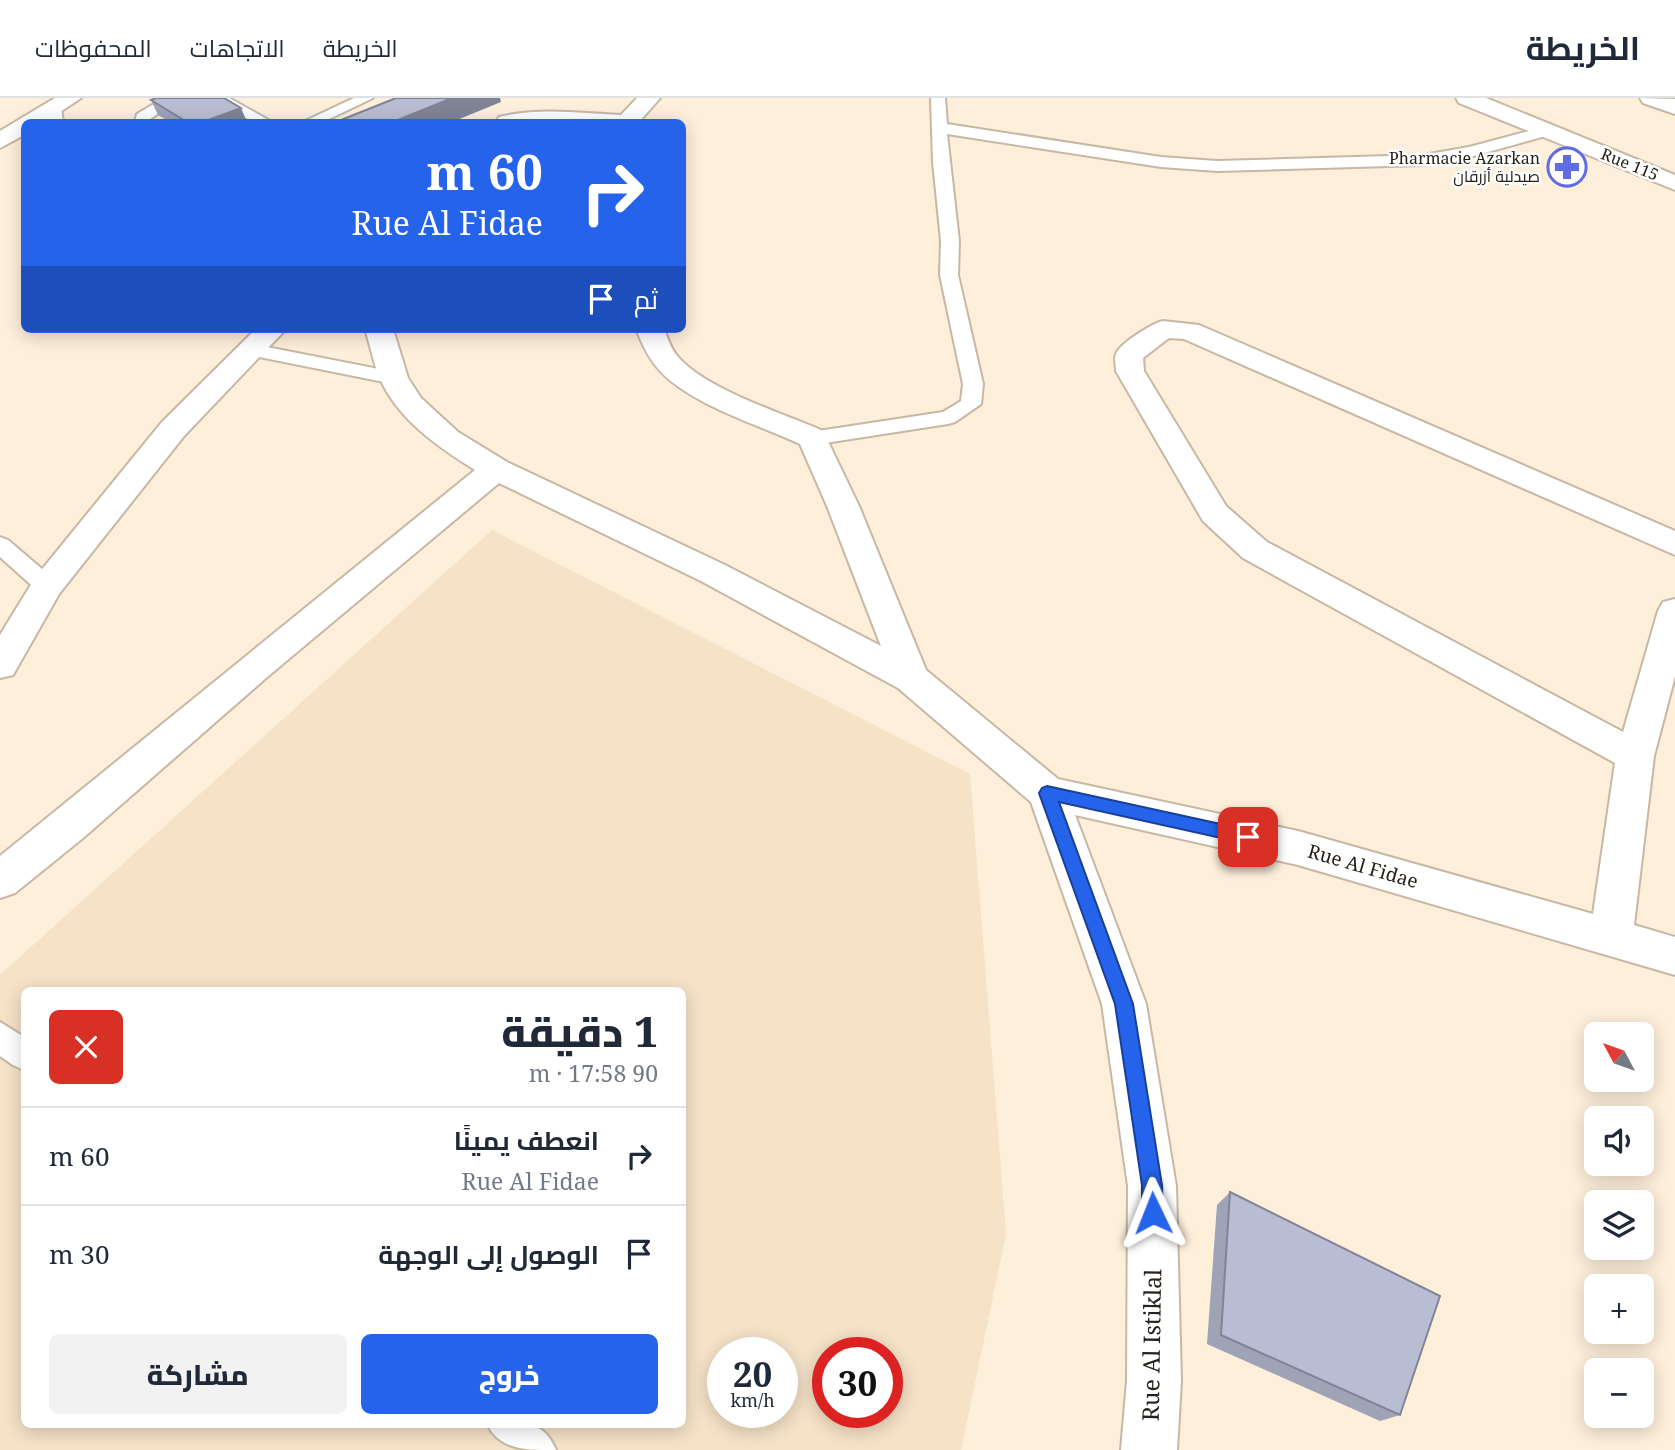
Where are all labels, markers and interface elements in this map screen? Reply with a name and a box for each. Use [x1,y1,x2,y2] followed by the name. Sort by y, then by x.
[1526,25,1640,70] text: الخريطة
[35,31,152,64] text: المحفوظات
[190,31,285,64] text: الاتجاهات
[323,31,398,64] text: الخريطة
[427,138,543,204] text: 60 m
[1598,143,1662,185] street label: Rue 115
[1546,146,1588,188] pharmacy icon: Pharmacie Azarkan صيدلية أزرقان
[567,147,658,238] icon: right
[1389,147,1540,187] place label: Pharmacie Azarkan صيدلية أزرقان
[352,201,543,244] text: Rue Al Fidae
[582,280,620,318] icon: arrive
[634,281,658,317] text: ثم
[1218,807,1278,867] pin
[1229,818,1267,856] icon: arrive
[1305,838,1421,894] street label: Rue Al Fidae
[501,1002,658,1059] text: 1 دقيقة
[49,1010,123,1084] button: close
[1584,1022,1654,1092] north arrow
[1584,1022,1654,1428] map controls
[529,1057,658,1089] text: 90 m · 17:58
[1584,1106,1654,1176] button: sound
[454,1122,599,1158] text: انعطف يمينًا
[620,1137,658,1175] icon: right
[49,1138,109,1174] text: 60 m
[461,1165,599,1197] text: Rue Al Fidae
[1116,1176,1190,1250] position arrow
[1584,1190,1654,1260] button: layers
[620,1235,658,1273] icon: arrive
[49,1236,109,1272] text: 30 m
[378,1236,599,1272] text: الوصول إلى الوجهة
[1134,1269,1168,1421] street label: Rue Al Istiklal
[1584,1274,1654,1344] button: +
[49,1334,347,1414] button: مشاركة
[361,1334,658,1414] button: خروج
[812,1337,903,1428] speed limit sign: 30
[733,1350,772,1397] text: 20
[1584,1358,1654,1428] button: −
[730,1388,775,1412] text: km/h

